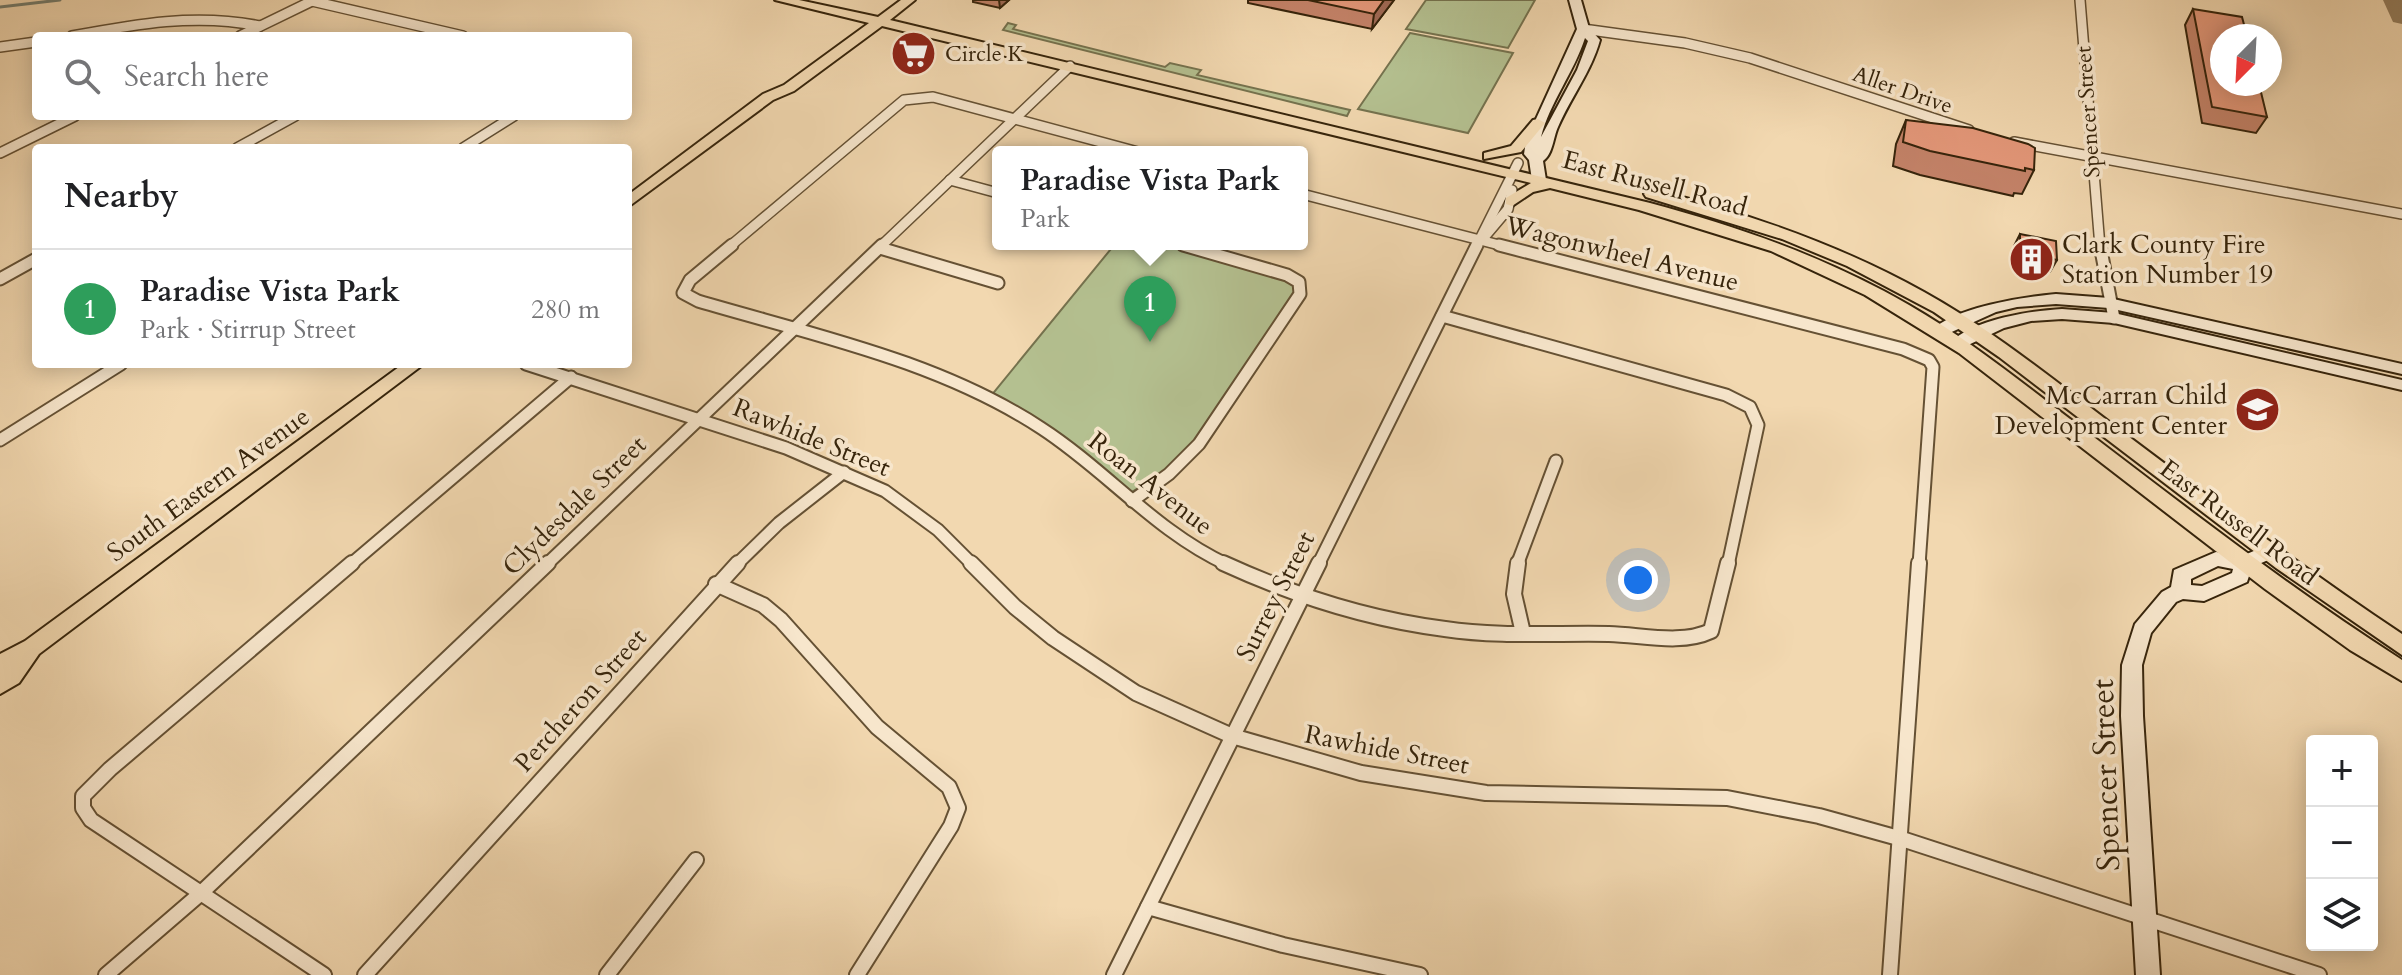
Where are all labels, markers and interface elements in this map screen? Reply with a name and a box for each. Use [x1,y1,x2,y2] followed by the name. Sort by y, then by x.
[2210,24,2282,96] north arrow
[890,29,938,77] supermarket icon: Circle K
[32,32,632,120] search box
[945,39,1025,69] place label: Circle K
[2068,45,2108,179] street label: Spencer Street
[60,54,104,98] icon: search
[124,56,269,97] text: Search here
[1849,59,1957,121] street label: Aller Drive
[1559,142,1751,225] street label: East Russell Road
[992,146,1308,250] popup
[1020,160,1280,201] text: Paradise Vista Park
[64,173,179,219] text: Nearby
[1020,201,1070,236] text: Park
[1500,207,1743,299] street label: Wagonwheel Avenue
[2062,227,2273,292] place label: Clark County Fire Station Number 19
[2007,235,2055,283] building icon: Clark County Fire Station Number 19
[140,271,400,312] text: Paradise Vista Park
[1124,276,1176,342] pin: 1
[83,292,97,327] text: 1
[531,292,600,327] text: 280 m
[140,312,356,347] text: Park · Stirrup Street
[1995,378,2228,443] place label: McCarran Child Development Center
[2234,386,2282,434] school or university icon: McCarran Child Development Center
[728,390,896,485] street label: Rawhide Street
[100,399,317,570] street label: South Eastern Avenue
[1081,424,1220,543] street label: Roan Avenue
[495,428,654,583] street label: Clydesdale Street
[2152,451,2325,594] street label: East Russell Road
[1228,525,1323,667] street label: Surrey Street
[1618,560,1658,600] your location
[506,621,654,780] street label: Percheron Street
[2081,678,2131,872] street label: Spencer Street
[1302,716,1472,783] street label: Rawhide Street
[2306,735,2378,951] map controls
[2306,735,2378,807] button: +
[2306,807,2378,879] button: −
[2306,879,2378,951] button: layers

